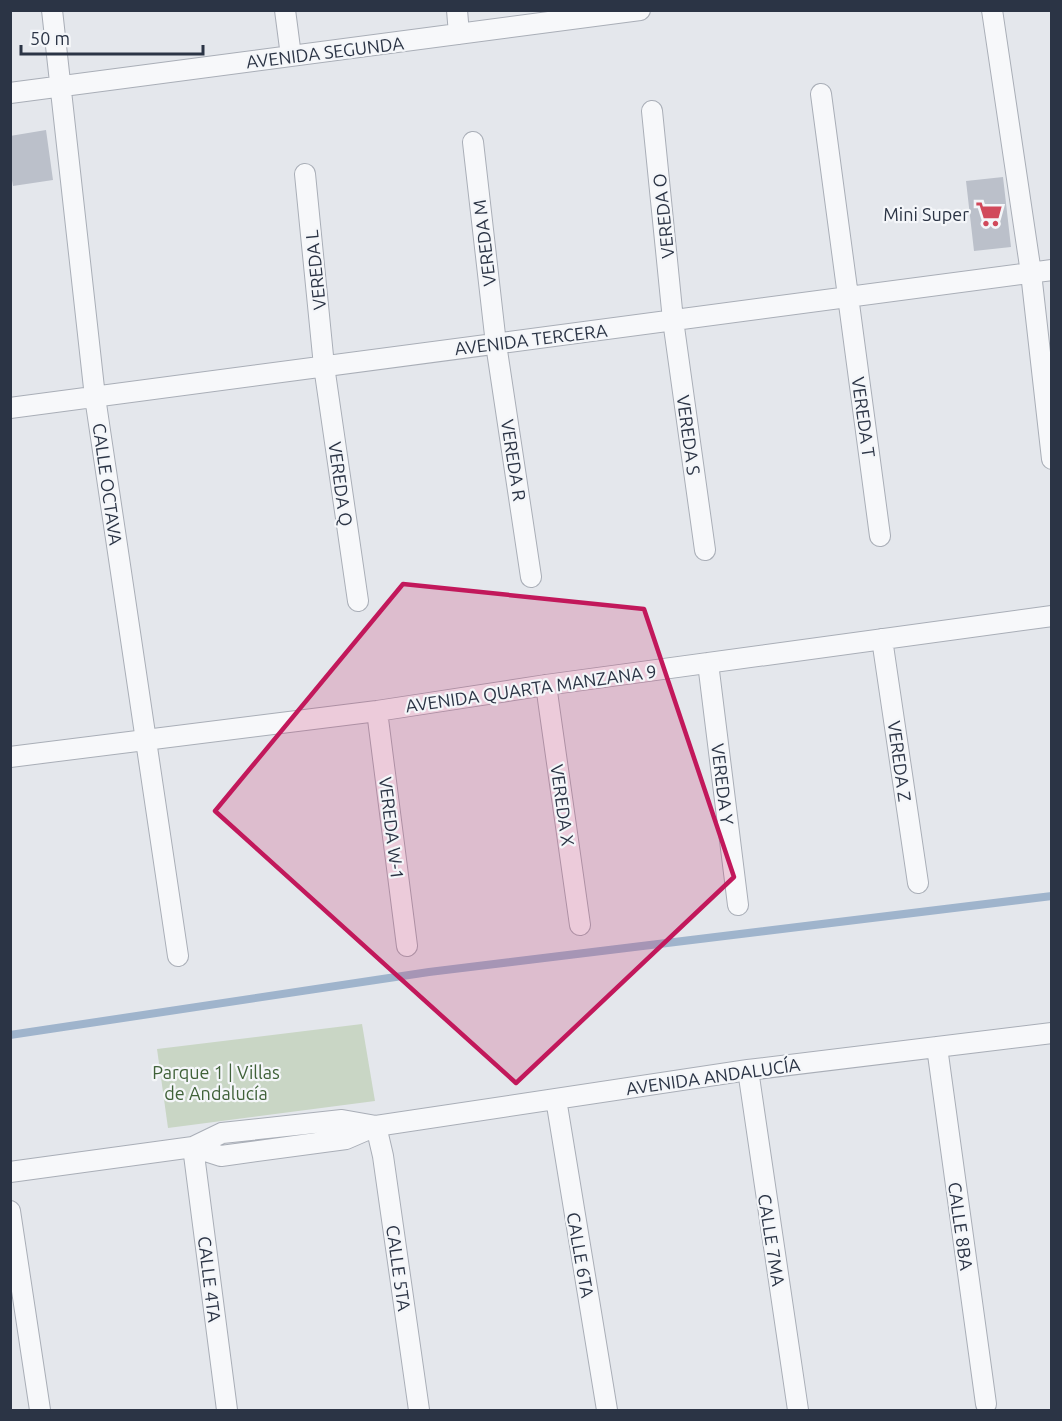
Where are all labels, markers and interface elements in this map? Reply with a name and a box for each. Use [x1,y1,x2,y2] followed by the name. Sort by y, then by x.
[21,18,202,56] scale bar
[30,28,70,48] text: 50 m
[245,32,405,72] street label: AVENIDA SEGUNDA
[649,173,677,259] street label: VEREDA O
[469,199,499,287] street label: VEREDA M
[974,199,1004,229] supermarket icon: Mini Super
[883,204,969,224] place label: Mini Super
[301,229,329,311] street label: VEREDA L
[453,320,609,358] street label: AVENIDA TERCERA
[848,375,880,459] street label: VEREDA T
[673,394,705,476] street label: VEREDA S
[498,418,530,502] street label: VEREDA R
[90,422,127,547] street label: CALLE OCTAVA
[324,440,357,528] street label: VEREDA Q
[404,660,658,717] street label: AVENIDA QUARTA MANZANA 9
[884,719,916,803] street label: VEREDA Z
[708,742,738,826] street label: VEREDA Y
[547,763,579,847] street label: VEREDA X
[376,776,408,880] street label: VEREDA W-1
[625,1053,802,1098] street label: AVENIDA ANDALUCÍA
[152,1062,280,1103] park label: Parque 1 | Villas de Andalucía
[945,1181,977,1272] street label: CALLE 8BA
[755,1192,789,1288] street label: CALLE 7MA
[564,1211,598,1300] street label: CALLE 6TA
[383,1224,415,1313] street label: CALLE 5TA
[195,1235,225,1323] street label: CALLE 4TA

